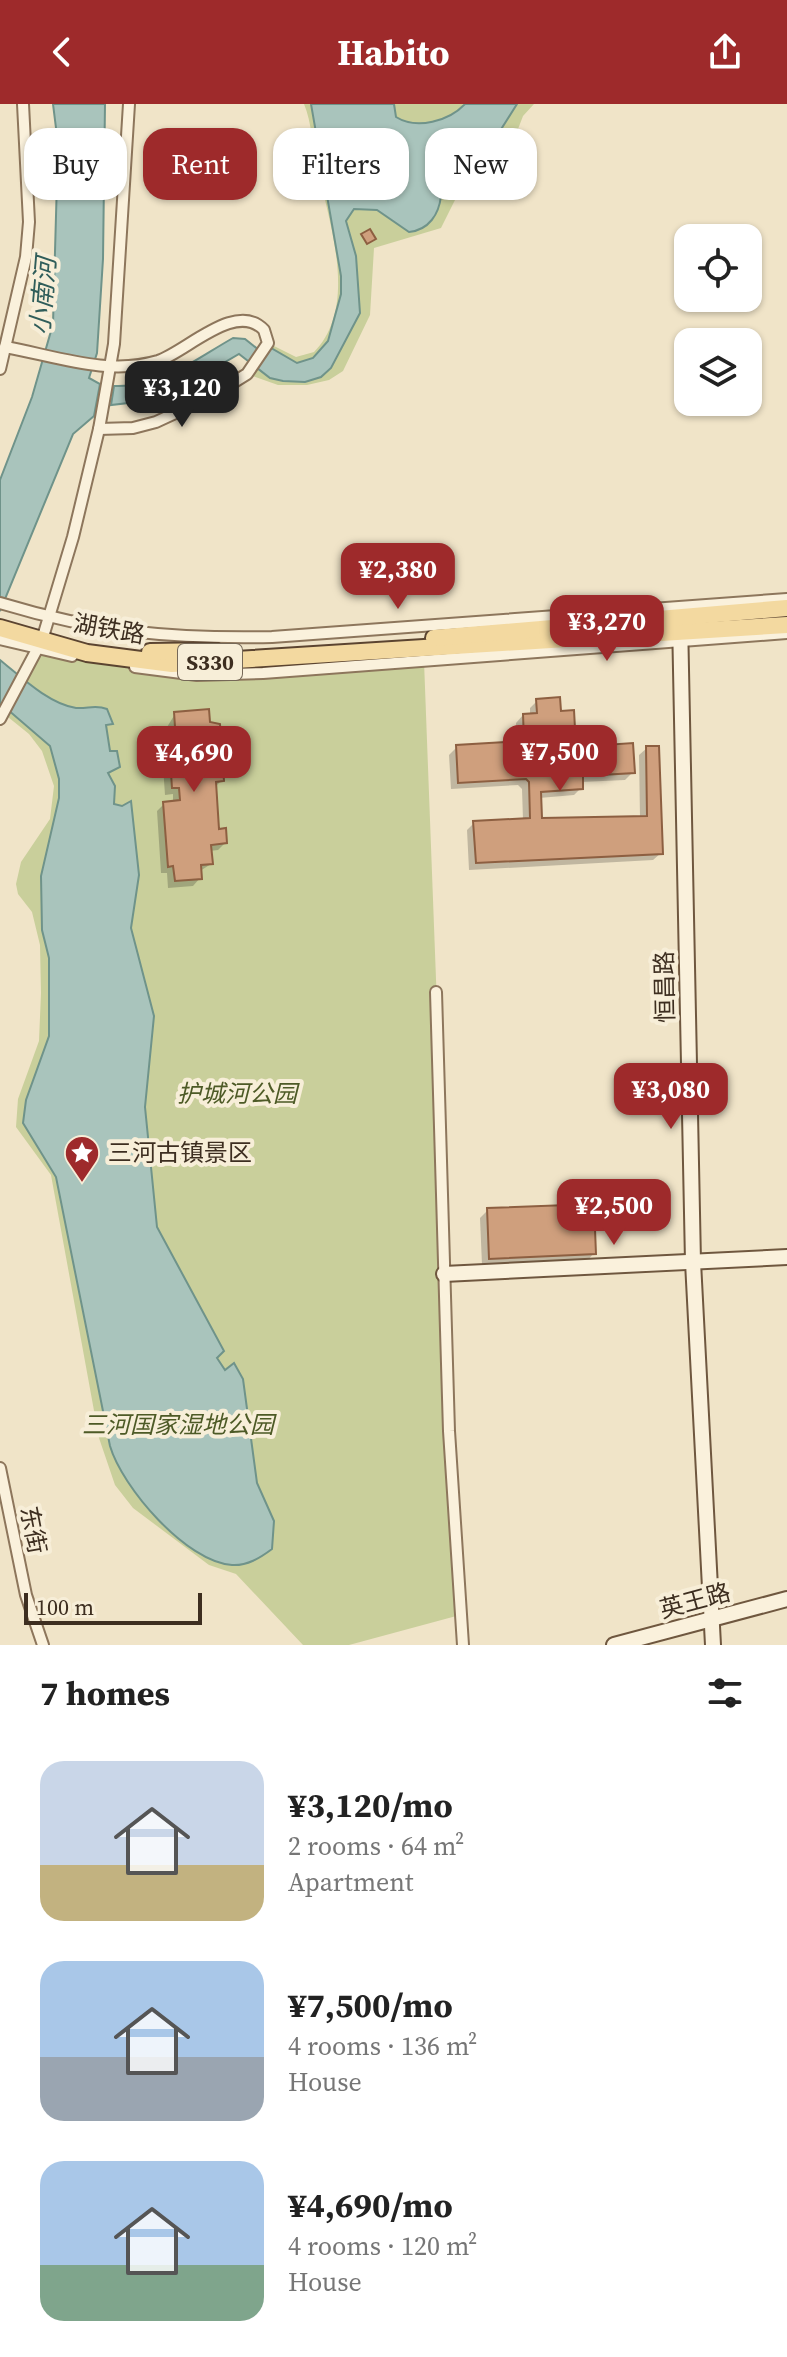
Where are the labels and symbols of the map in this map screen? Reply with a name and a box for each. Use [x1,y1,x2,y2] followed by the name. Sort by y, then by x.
[22,251,65,336] water label: 小南河
[117,361,247,429] pin: ¥3,120
[333,543,463,611] pin: ¥2,380
[542,595,672,663] pin: ¥3,270
[71,606,147,651] street label: 湖铁路
[178,644,242,680] road number: S330
[495,725,625,793] pin: ¥7,500
[129,726,259,794] pin: ¥4,690
[647,951,682,1023] street label: 恒昌路
[606,1063,736,1131] pin: ¥3,080
[177,1077,300,1110] park label: 护城河公园
[63,1134,101,1184] place icon: 三河古镇景区
[108,1136,252,1169] place label: 三河古镇景区
[549,1179,679,1247] pin: ¥2,500
[82,1408,277,1441] park label: 三河国家湿地公园
[13,1503,54,1557] street label: 东街
[656,1575,734,1626] street label: 英王路
[24,1589,202,1625] scale bar

